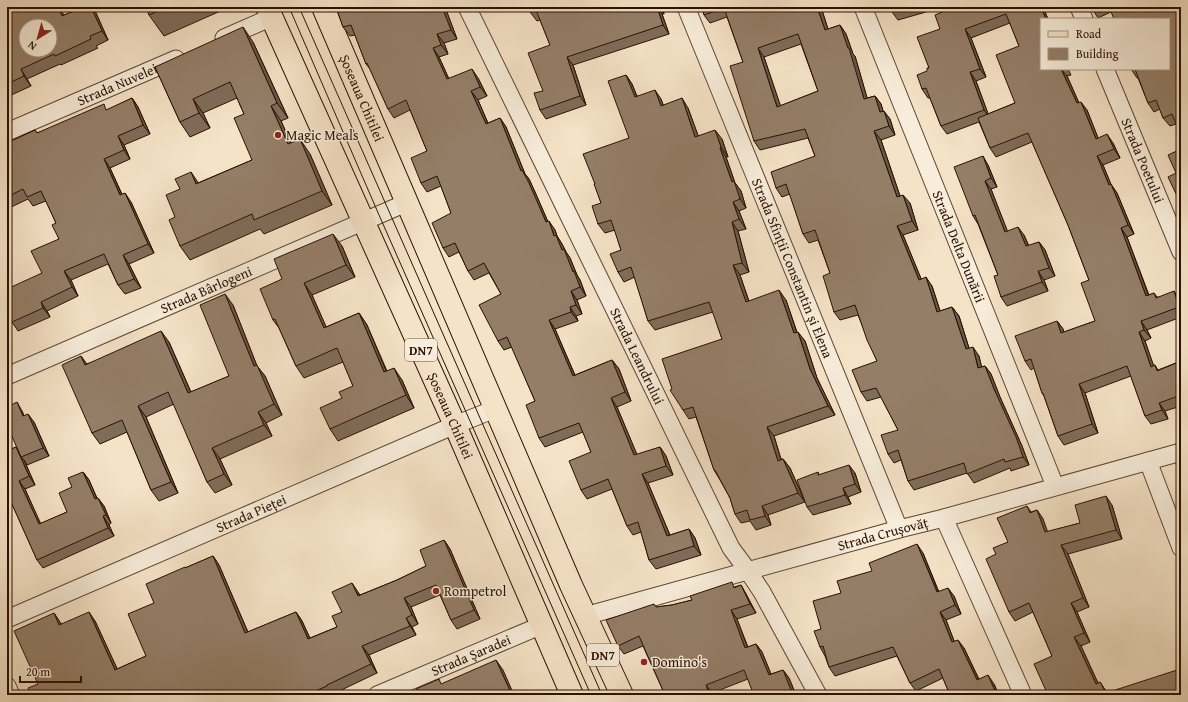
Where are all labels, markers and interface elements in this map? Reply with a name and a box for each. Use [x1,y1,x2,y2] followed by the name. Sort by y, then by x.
[18,18,58,58] north arrow
[1040,18,1170,70] legend
[1076,25,1102,42] text: Road
[24,37,40,55] text: N
[1076,45,1119,62] text: Building
[335,51,390,145] street label: Șoseaua Chitilei
[74,58,161,111] street label: Strada Nuvelei
[1116,115,1170,206] street label: Strada Poetului
[286,125,358,145] place label: Magic Meals
[273,130,283,140] marker: Magic Meals
[747,175,838,361] street label: Strada Sfinții Constantin și Elena
[928,187,990,306] street label: Strada Delta Dunării
[157,261,255,318] street label: Strada Bârlogeni
[605,304,669,408] street label: Strada Leandrului
[405,339,437,361] road number: DN7
[423,369,479,462] street label: Șoseaua Chitilei
[213,489,289,537] street label: Strada Pieței
[835,512,930,556] street label: Strada Crușovăț
[444,581,506,601] place label: Rompetrol
[431,586,441,596] marker: Rompetrol
[428,629,514,681] street label: Strada Șaradei
[587,644,619,666] road number: DN7
[652,652,707,672] place label: Domino's
[639,657,649,667] marker: Domino's
[20,658,81,684] scale bar
[26,663,50,680] text: 20 m

